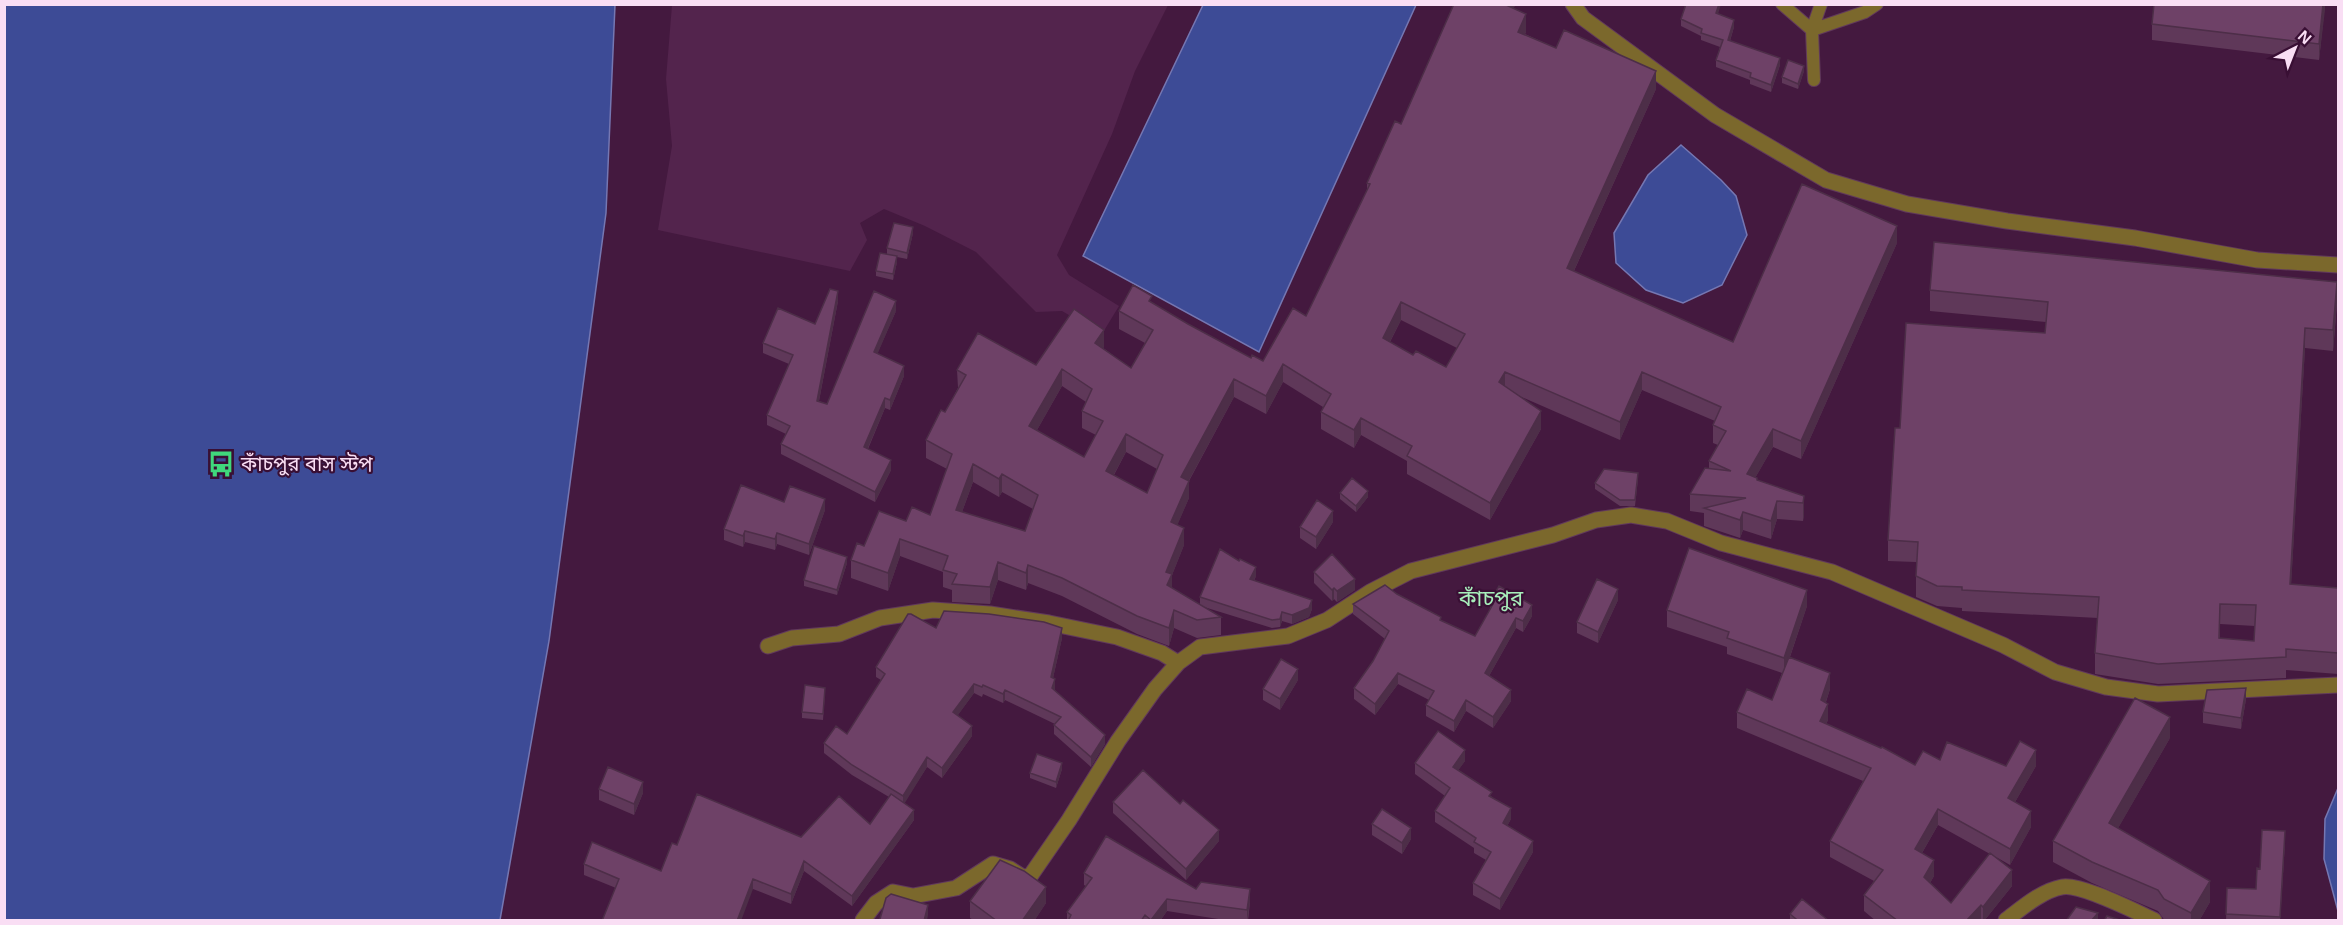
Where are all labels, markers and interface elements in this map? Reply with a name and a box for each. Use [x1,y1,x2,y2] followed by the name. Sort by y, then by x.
[2265,18,2325,78] north arrow
[2295,27,2315,47] text: N
[206,449,236,479] bus stop icon: কাঁচপুর বাস স্টপ
[240,452,373,476] place label: কাঁচপুর বাস স্টপ
[1458,586,1524,612] district label: কাঁচপুর

